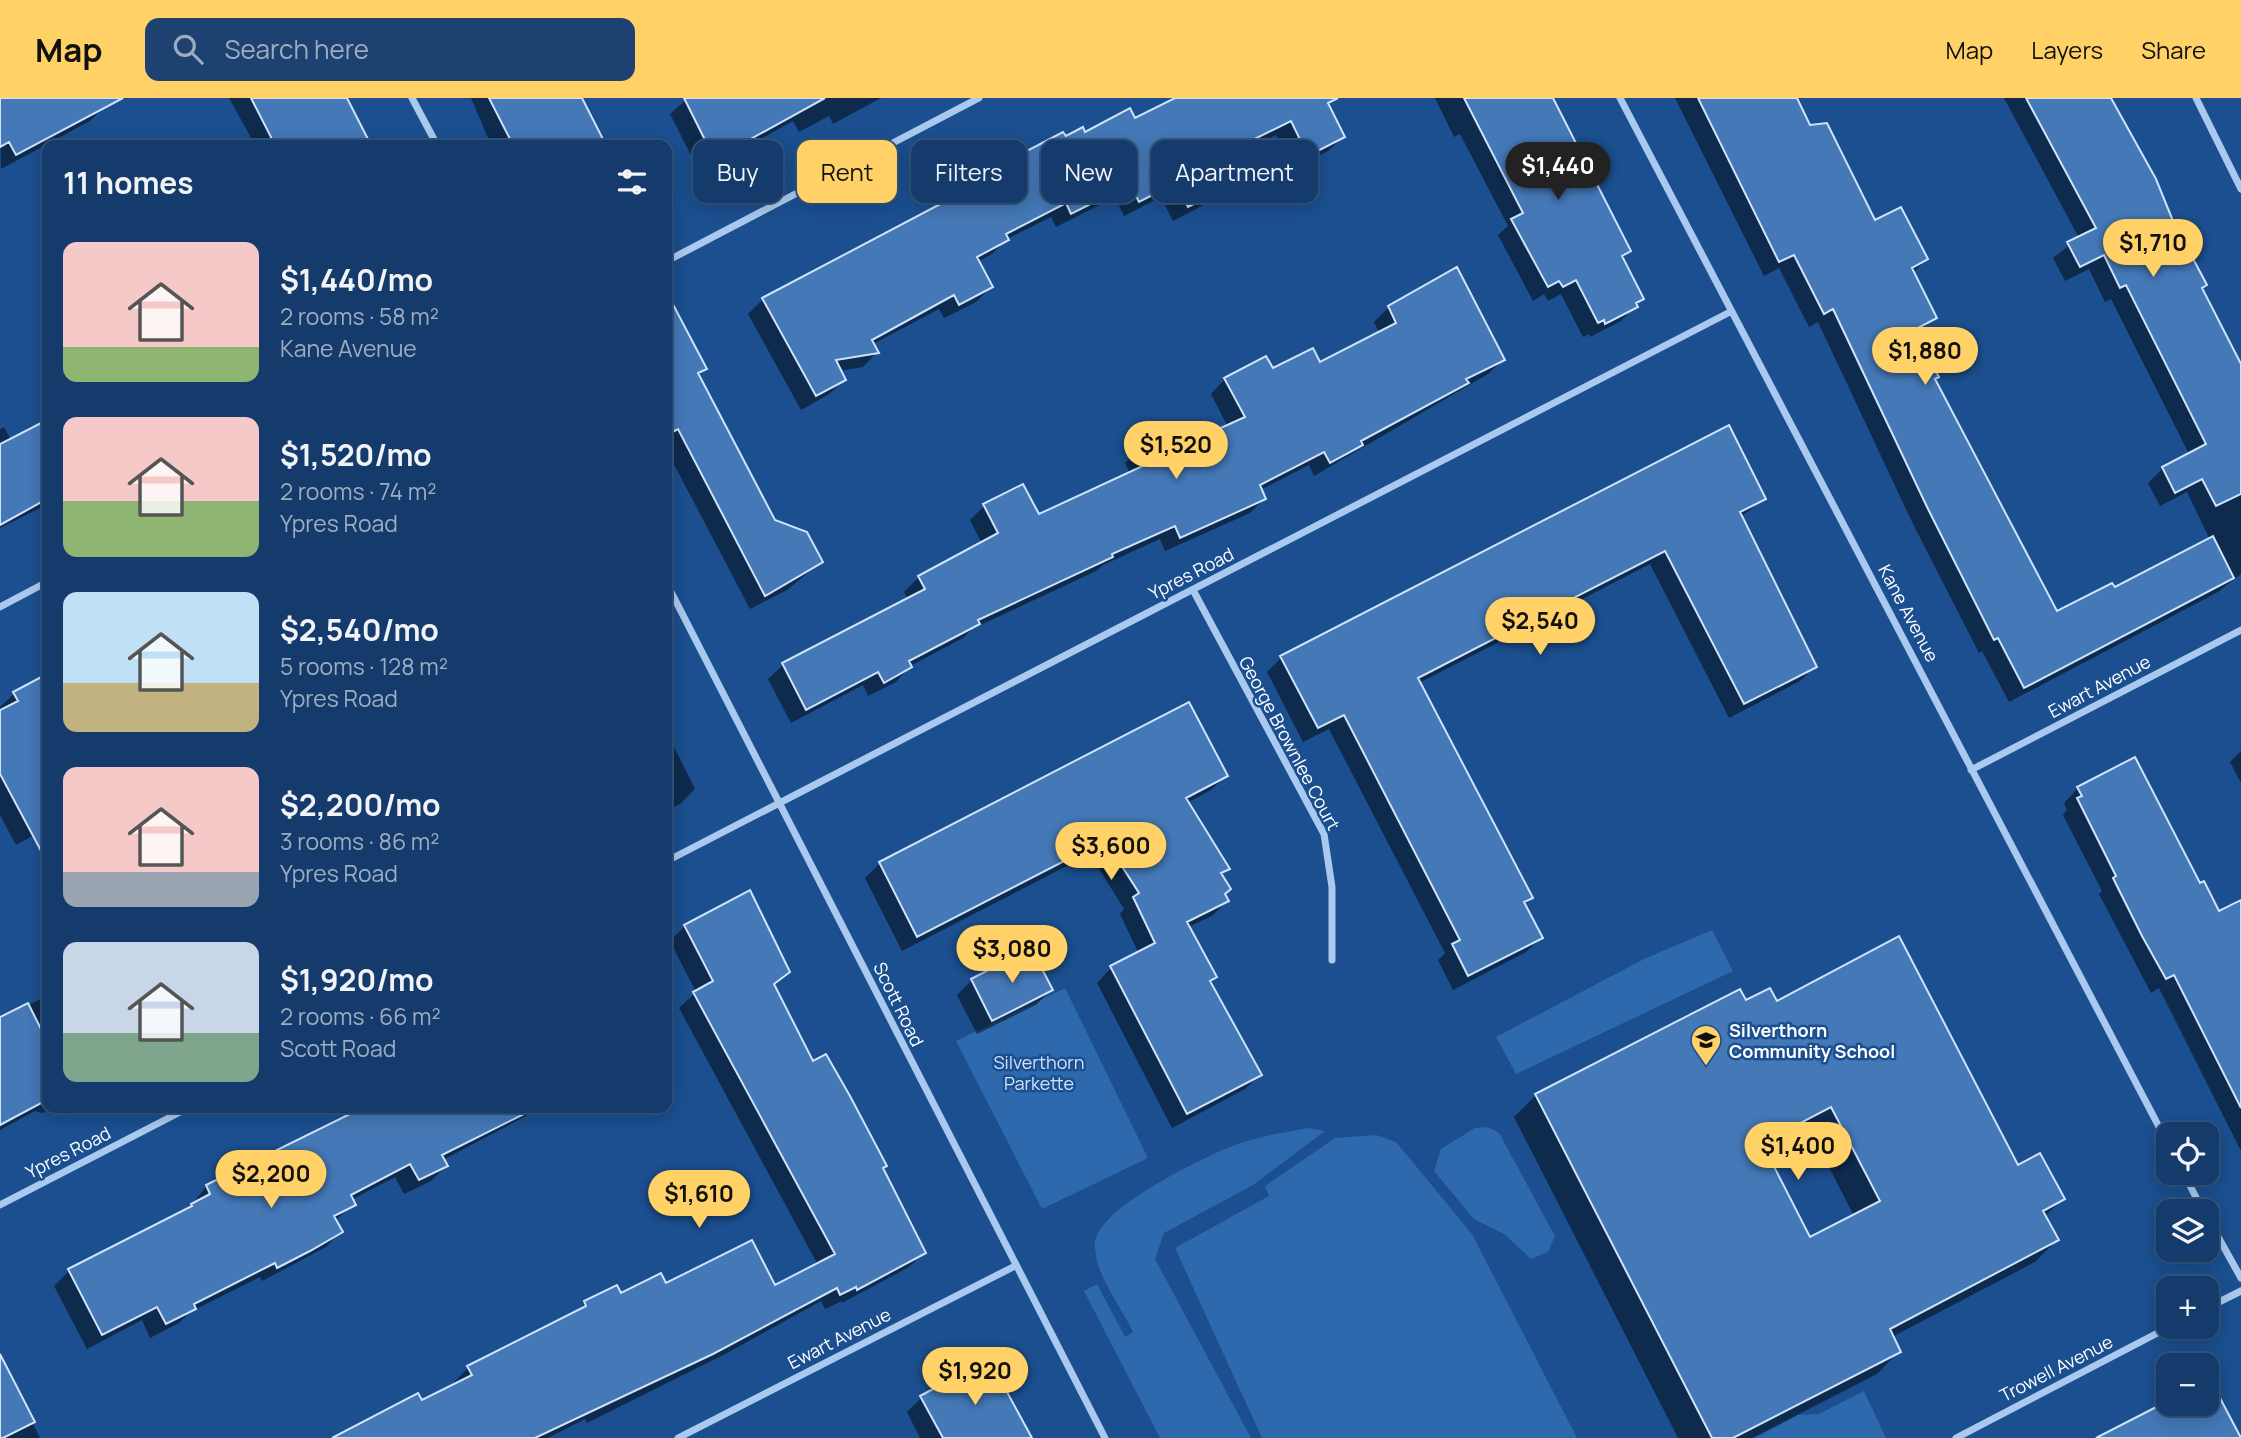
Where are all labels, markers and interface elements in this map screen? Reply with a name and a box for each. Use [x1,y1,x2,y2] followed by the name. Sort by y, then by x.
[145,18,635,81] search box
[35,27,103,72] text: Map
[169,30,207,68] icon: search
[225,31,369,67] text: Search here
[1946,33,1993,66] text: Map
[2031,33,2103,66] text: Layers
[2141,33,2206,66] text: Share
[693,140,783,203] chip: Buy
[797,140,897,203] chip: Rent
[911,140,1027,203] chip: Filters
[1041,140,1137,203] chip: New
[1151,140,1318,203] chip: Apartment
[1501,142,1615,202] pin: $1,440
[1521,149,1595,181] text: $1,440
[63,162,194,203] text: 11 homes
[613,163,651,201] icon: filters
[2096,220,2210,279] pin: $1,710
[2119,226,2187,258] text: $1,710
[280,259,433,300] text: $1,440/mo
[119,270,203,354] icon: home
[280,300,439,332] text: 2 rooms · 58 m²
[1868,328,1982,387] pin: $1,880
[280,332,417,364] text: Kane Avenue
[1888,334,1962,366] text: $1,880
[1119,422,1233,481] pin: $1,520
[1140,428,1212,460] text: $1,520
[280,434,432,475] text: $1,520/mo
[119,445,203,529] icon: home
[280,475,436,507] text: 2 rooms · 74 m²
[280,507,398,539] text: Ypres Road
[1144,541,1238,605] street label: Ypres Road
[1873,560,1945,666] street label: Kane Avenue
[1483,598,1597,657] pin: $2,540
[1501,604,1579,636] text: $2,540
[280,609,439,650] text: $2,540/mo
[119,620,203,704] icon: home
[2044,649,2154,723] street label: Ewart Avenue
[280,650,448,682] text: 5 rooms · 128 m²
[1234,652,1346,834] street label: George Brownlee Court
[280,682,398,714] text: Ypres Road
[280,784,441,825] text: $2,200/mo
[119,795,203,879] icon: home
[1054,822,1168,882] pin: $3,600
[280,825,440,857] text: 3 rooms · 86 m²
[1071,829,1151,861] text: $3,600
[280,857,398,889] text: Ypres Road
[955,926,1069,985] pin: $3,080
[972,932,1052,964] text: $3,080
[868,958,930,1050] street label: Scott Road
[280,959,434,1000] text: $1,920/mo
[119,970,203,1054] icon: home
[280,1000,441,1032] text: 2 rooms · 66 m²
[1729,1018,1895,1063] place label: Silverthorn Community School
[1689,1023,1723,1067] school or university icon: Silverthorn Community School
[280,1032,396,1064] text: Scott Road
[993,1050,1085,1095] park label: Silverthorn Parkette
[21,1120,115,1184] street label: Ypres Road
[1741,1122,1855,1182] pin: $1,400
[2156,1122,2219,1416] map controls
[2156,1122,2219,1185] button: locate
[1761,1129,1835,1161] text: $1,400
[214,1150,328,1210] pin: $2,200
[231,1157,311,1189] text: $2,200
[642,1170,756,1230] pin: $1,610
[664,1177,734,1209] text: $1,610
[2156,1199,2219,1262] button: layers
[2156,1276,2219,1339] button: +
[783,1302,895,1374] street label: Ewart Avenue
[1995,1329,2117,1407] street label: Trowell Avenue
[918,1348,1032,1407] pin: $1,920
[2156,1353,2219,1416] button: −
[938,1354,1012,1386] text: $1,920

